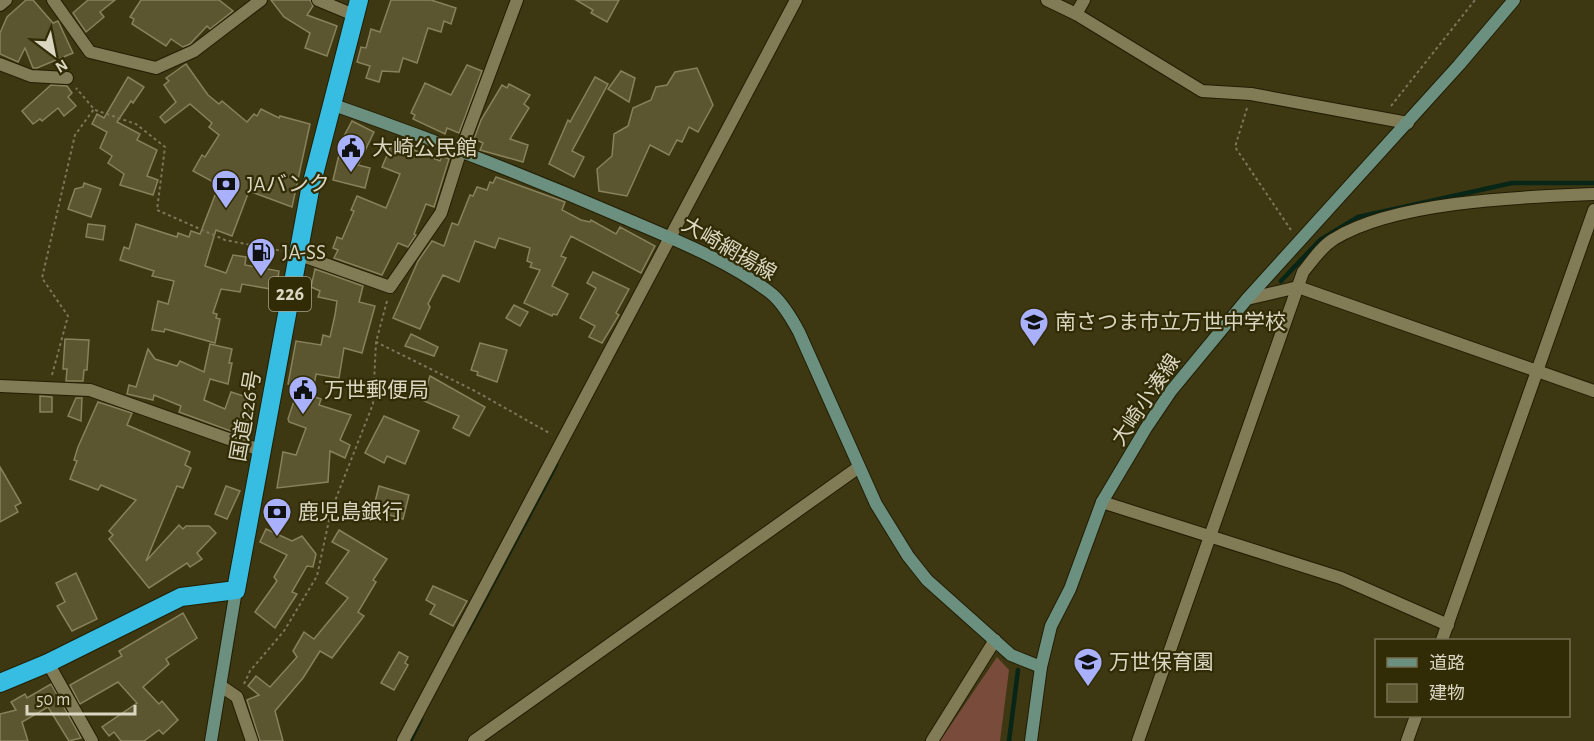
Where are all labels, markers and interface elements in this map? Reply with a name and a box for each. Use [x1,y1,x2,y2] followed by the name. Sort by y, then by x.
[24,24,84,84] north arrow
[52,56,70,76] text: N
[335,132,367,174] public building icon: 大崎公民館
[372,137,477,159] place label: 大崎公民館
[210,168,242,210] bank icon: JAバンク
[247,173,330,195] place label: JAバンク
[678,213,780,284] street label: 大崎網揚線
[245,236,277,278] fuel station icon: JA-SS
[282,242,326,263] place label: JA-SS
[269,277,311,311] road number: 226
[1018,306,1050,348] school or university icon: 南さつま市立万世中学校
[1055,311,1286,333] place label: 南さつま市立万世中学校
[1107,350,1184,449] street label: 大崎小湊線
[227,369,264,463] street label: 国道226号
[287,374,319,416] public building icon: 万世郵便局
[324,379,429,401] place label: 万世郵便局
[261,496,293,538] bank icon: 鹿児島銀行
[298,501,403,523] place label: 鹿児島銀行
[1375,639,1570,717] legend
[1072,646,1104,688] school or university icon: 万世保育園
[1109,651,1214,673] place label: 万世保育園
[1429,653,1465,673] text: 道路
[27,678,135,716] scale bar
[1429,683,1465,703] text: 建物
[36,691,70,709] text: 50 m

